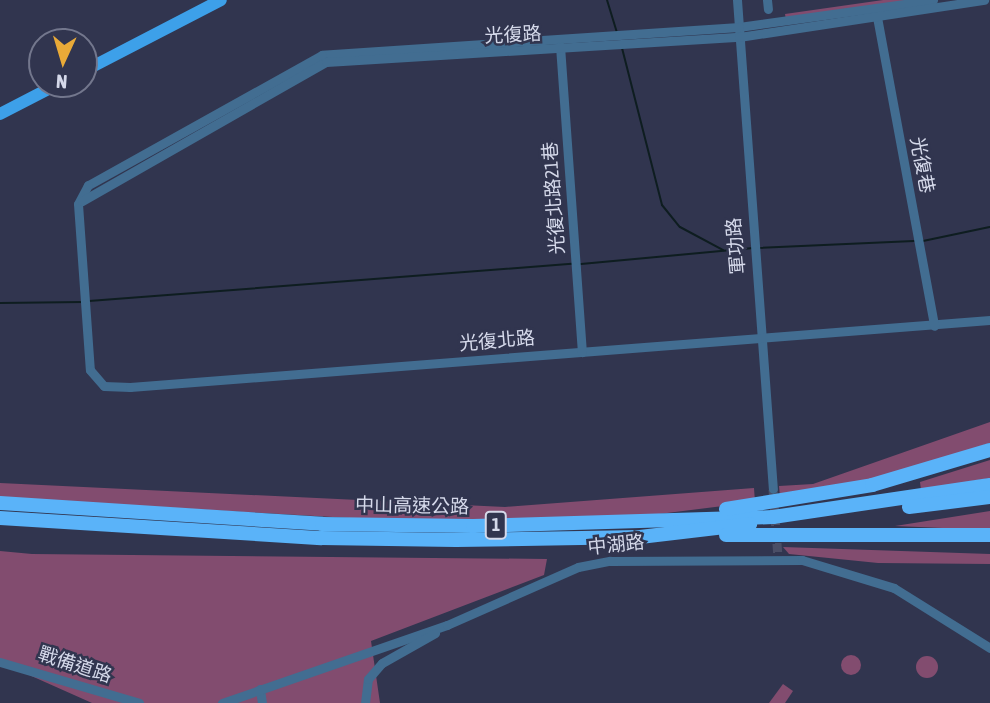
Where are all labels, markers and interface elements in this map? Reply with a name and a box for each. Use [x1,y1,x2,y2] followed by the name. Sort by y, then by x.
[484,22,542,48] street label: 光復路
[28,28,98,98] north arrow
[55,71,68,93] text: N
[905,135,939,195] street label: 光復巷
[539,141,569,255] street label: 光復北路21巷
[722,217,750,275] street label: 軍功路
[458,326,536,356] street label: 光復北路
[355,494,469,518] street label: 中山高速公路
[484,510,508,540] road number: 1
[586,531,646,559] street label: 中湖路
[35,642,115,688] street label: 戰備道路

